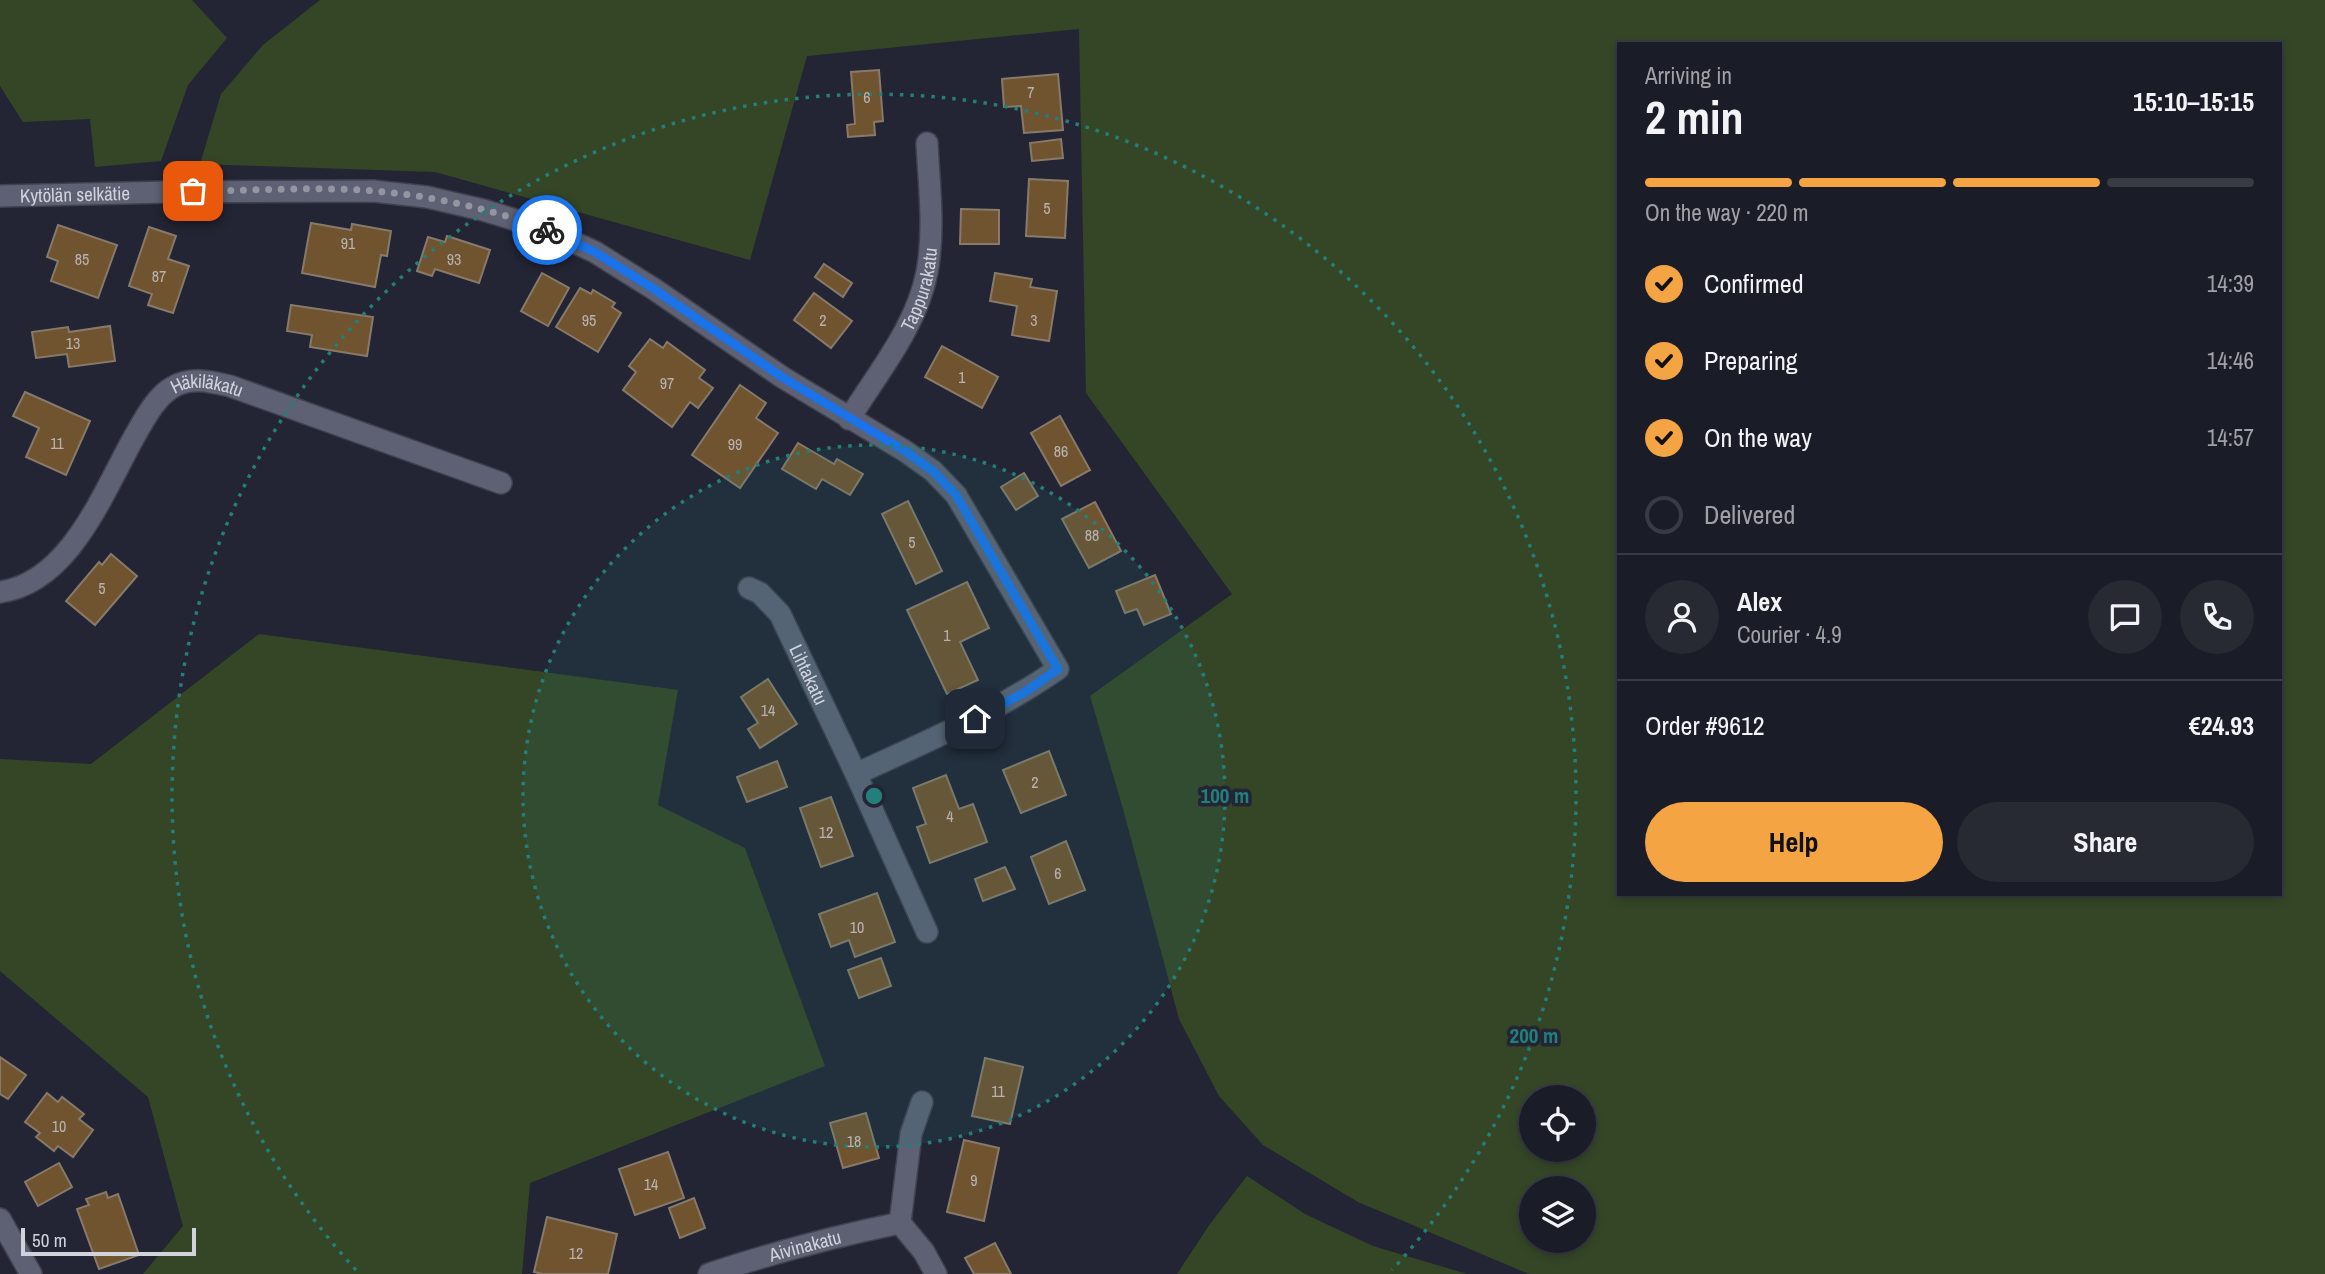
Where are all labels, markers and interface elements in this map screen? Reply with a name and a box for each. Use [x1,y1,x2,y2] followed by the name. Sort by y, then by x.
[1645,60,1732,91] text: Arriving in
[1027,81,1035,103] house number: 7
[2133,84,2254,119] text: 15:10–15:15
[863,86,871,108] house number: 6
[1645,86,1744,148] text: 2 min
[163,161,223,221] pin
[174,172,212,210] icon: bag
[20,180,130,209] street label: Kytölän selkätie
[512,195,582,265] courier
[1043,197,1051,219] house number: 5
[1645,197,1809,228] text: On the way · 220 m
[528,211,566,249] icon: bike
[341,232,356,254] house number: 91
[894,246,943,336] street label: Tappurakatu
[75,248,89,270] house number: 85
[447,248,461,270] house number: 93
[152,265,166,287] house number: 87
[1645,265,1683,303] icon: check
[1704,266,1804,301] text: Confirmed
[2207,268,2254,299] text: 14:39
[582,309,596,331] house number: 95
[819,309,827,331] house number: 2
[1030,309,1038,331] house number: 3
[66,332,80,354] house number: 13
[1645,342,1683,380] icon: check
[1704,343,1798,378] text: Preparing
[2207,345,2254,376] text: 14:46
[958,366,966,388] house number: 1
[166,368,247,403] street label: Häkiläkatu
[660,372,674,394] house number: 97
[1645,419,1683,457] icon: check
[1704,420,1812,455] text: On the way
[2207,422,2254,453] text: 14:57
[50,432,65,454] house number: 11
[728,433,742,455] house number: 99
[1054,440,1068,462] house number: 86
[1704,497,1795,532] text: Delivered
[1085,524,1099,546] house number: 88
[908,531,916,553] house number: 5
[98,577,106,599] house number: 5
[1645,580,1719,654] button: person
[2088,580,2162,654] button: chat
[2180,580,2254,654] button: phone
[1737,584,1782,619] text: Alex
[1737,619,1842,650] text: Courier · 4.9
[943,624,951,646] house number: 1
[783,640,834,709] street label: Lihtakatu
[945,689,1005,749] pin
[761,699,775,721] house number: 14
[956,700,994,738] icon: home
[1645,708,1765,743] text: Order #9612
[2189,708,2254,743] text: €24.93
[1031,771,1039,793] house number: 2
[1201,781,1249,810] text: 100 m
[862,784,886,808] centre of rings
[1645,802,1943,882] button: Help
[1957,802,2254,882] button: Share
[946,805,954,827] house number: 4
[819,821,833,843] house number: 12
[1054,862,1062,884] house number: 6
[850,916,864,938] house number: 10
[1510,1021,1558,1050] text: 200 m
[991,1080,1006,1102] house number: 11
[1519,1085,1596,1253] map controls
[1519,1085,1596,1162] button: locate
[52,1115,66,1137] house number: 10
[847,1130,861,1152] house number: 18
[970,1169,978,1191] house number: 9
[644,1173,658,1195] house number: 14
[1519,1176,1596,1253] button: layers
[765,1224,844,1268] street label: Aivinakatu
[21,1225,196,1257] scale bar
[32,1227,67,1253] text: 50 m
[569,1242,583,1264] house number: 12

